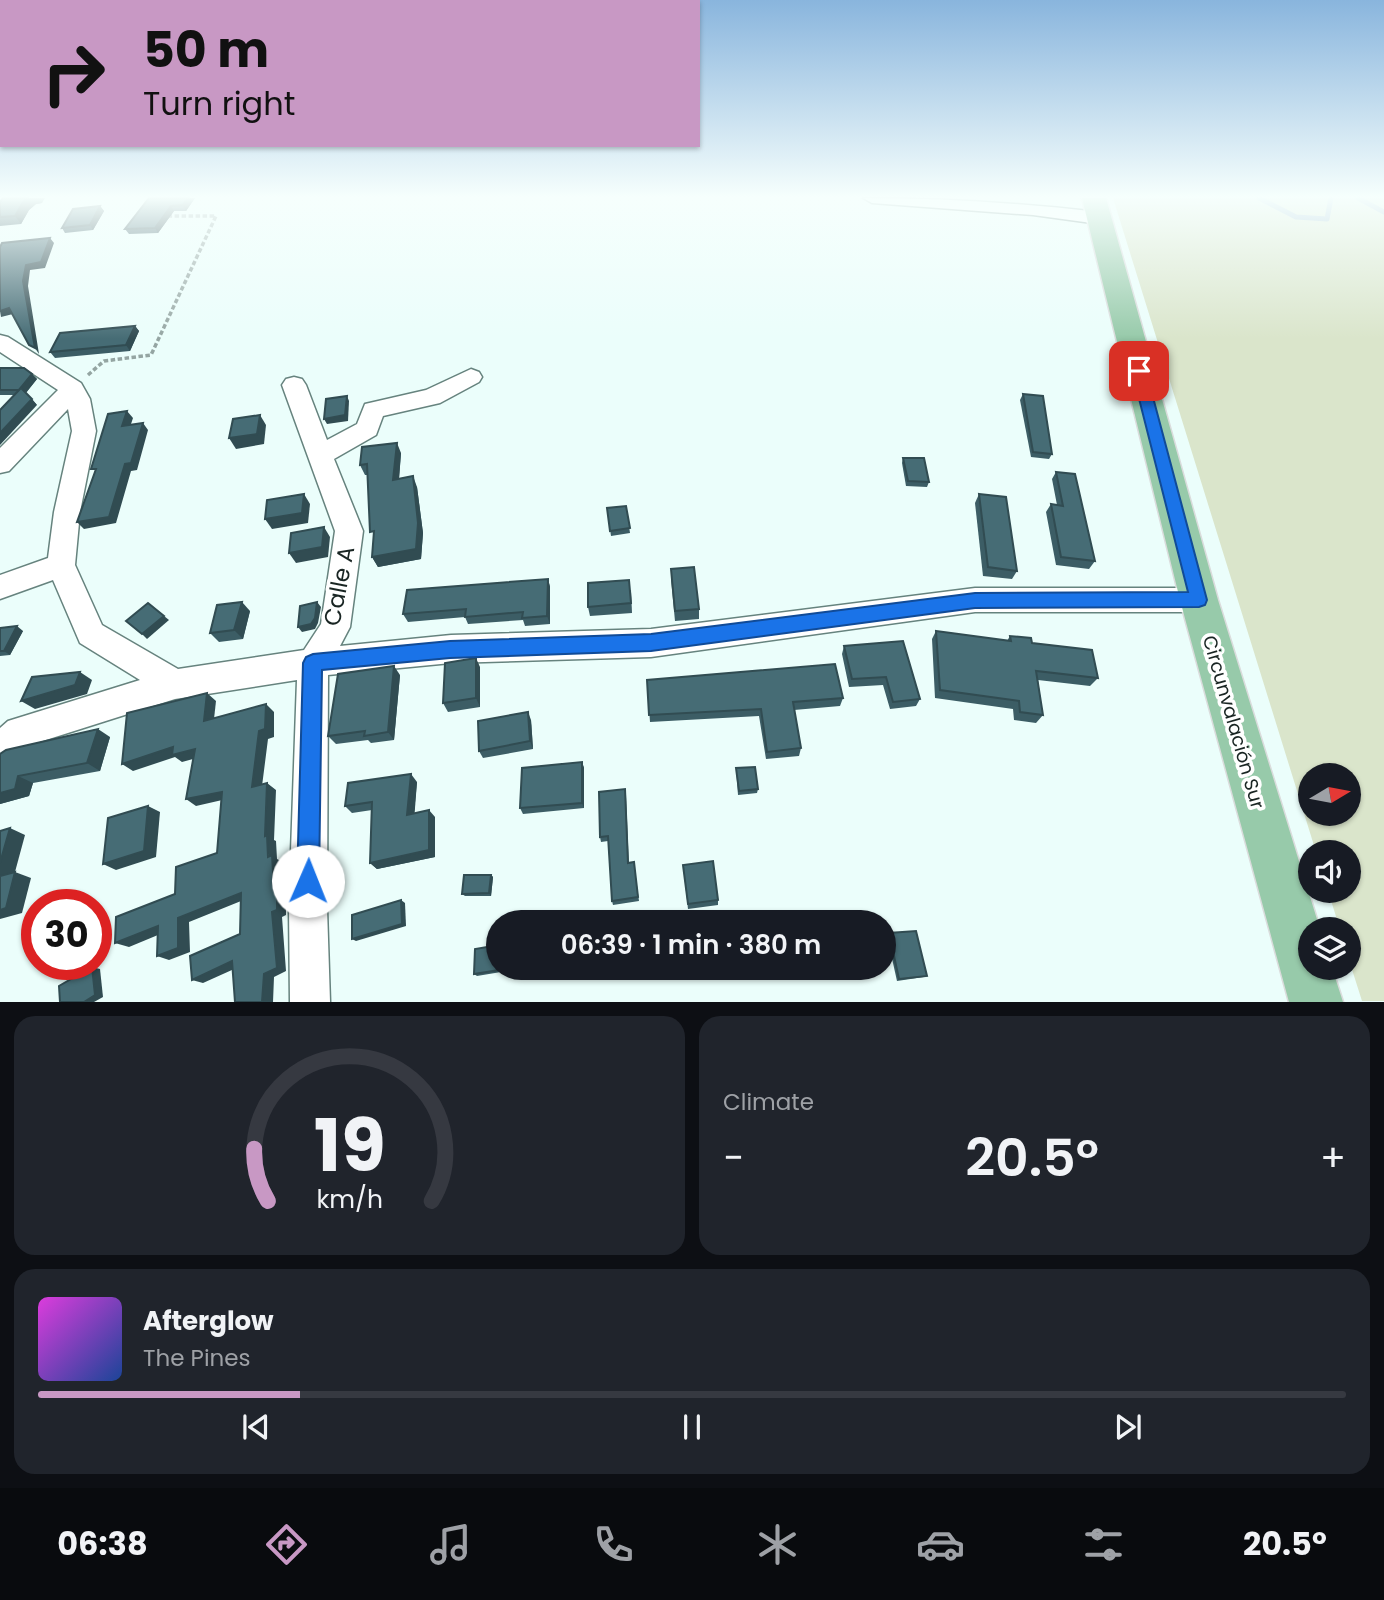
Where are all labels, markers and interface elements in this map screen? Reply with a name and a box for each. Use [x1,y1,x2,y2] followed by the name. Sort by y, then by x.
[143,16,269,84] text: 50 m
[28,28,119,119] icon: right
[143,81,295,126] text: Turn right
[1109,341,1169,401] pin
[1120,352,1158,390] icon: arrive
[316,543,362,629] street label: Calle A
[1196,632,1271,812] street label: Circunvalación Sur
[1298,763,1362,826] north arrow
[1298,763,1361,980] map controls
[1298,840,1361,903] button: sound
[271,844,345,918] position arrow
[21,889,112,980] speed limit sign: 30
[1298,917,1361,980] button: layers
[561,927,821,963] text: 06:39 · 1 min · 380 m
[723,1086,814,1118] text: Climate
[313,1096,386,1197] text: 19
[965,1121,1099,1194] text: 20.5°
[723,1131,744,1184] text: −
[1320,1131,1346,1184] text: +
[316,1182,383,1217] text: km/h
[143,1303,274,1339] text: Afterglow
[143,1342,251,1374] text: The Pines
[237,1408,275,1446] icon: previous
[673,1408,711,1446] icon: pause
[1109,1408,1147,1446] icon: next
[262,1520,311,1569] icon: directions
[426,1520,475,1569] icon: music
[589,1520,638,1569] icon: phone
[753,1520,802,1569] icon: climate
[916,1520,965,1569] icon: car
[1079,1520,1128,1569] icon: filters
[57,1521,148,1566] text: 06:38
[1243,1521,1327,1566] text: 20.5°

